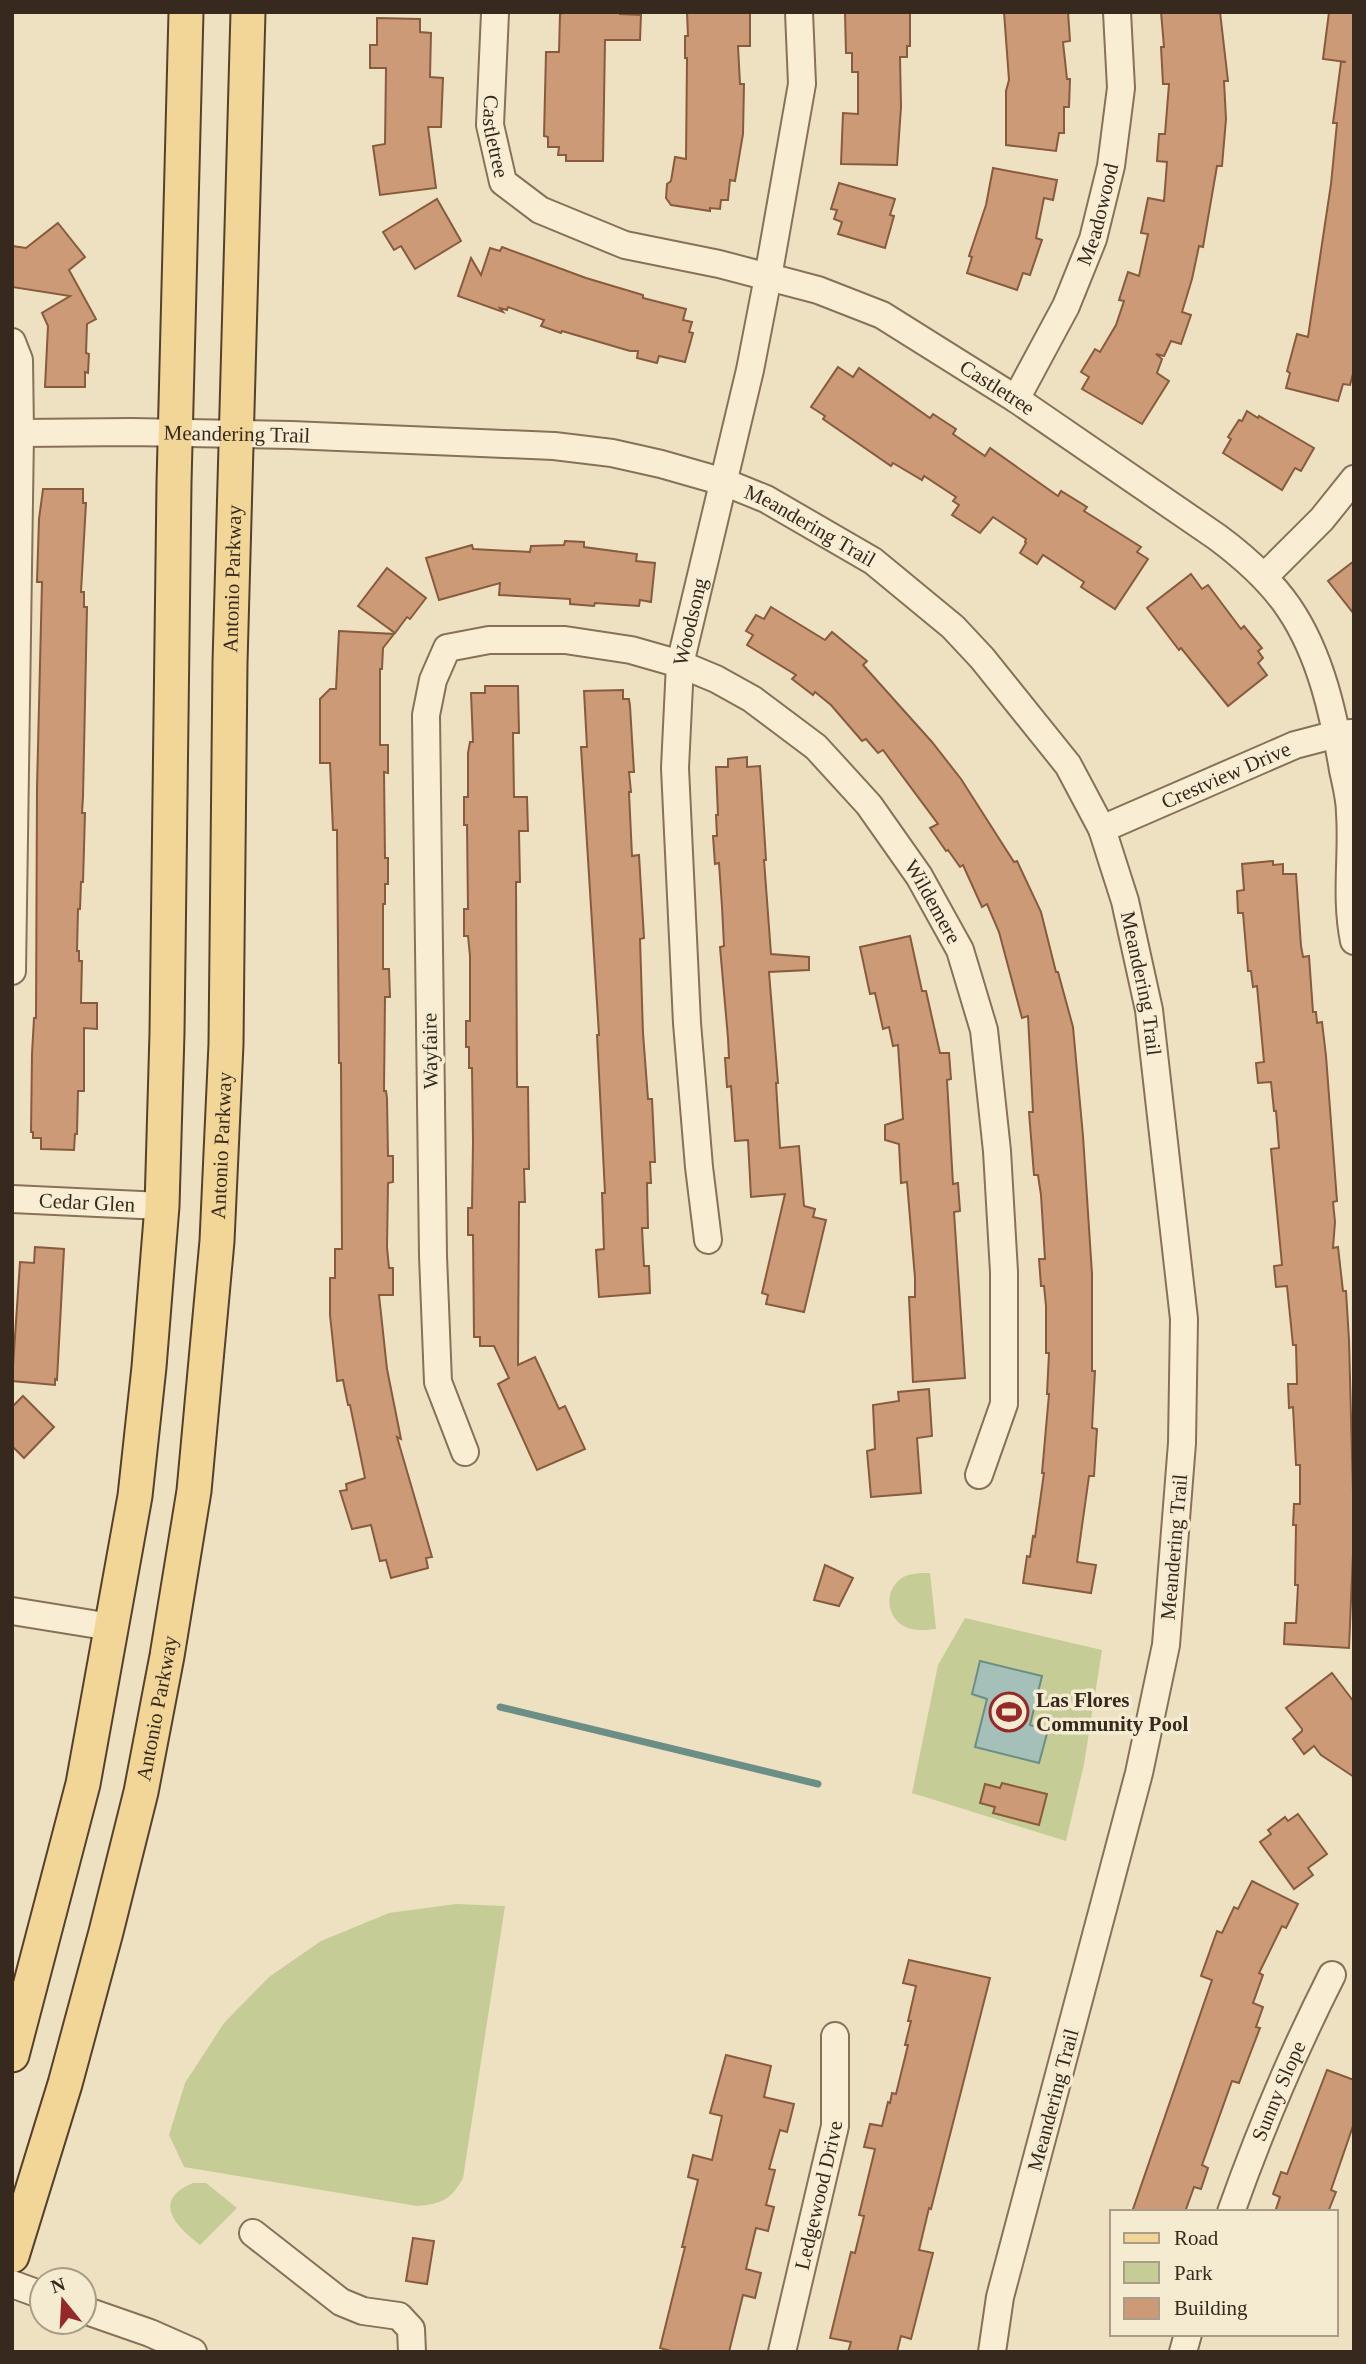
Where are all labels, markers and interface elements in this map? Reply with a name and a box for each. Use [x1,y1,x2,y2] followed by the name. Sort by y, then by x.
[478,94,514,180] street label: Castletree
[1072,160,1123,269] street label: Meadowood
[955,355,1039,420] street label: Castletree
[164,421,311,448] street label: Meandering Trail
[741,480,880,572] street label: Meandering Trail
[218,504,246,653] street label: Antonio Parkway
[668,575,712,668] street label: Woodsong
[1158,737,1294,814] street label: Crestview Drive
[899,855,966,948] street label: Wildemere
[1116,909,1166,1057] street label: Meandering Trail
[417,1013,443,1089] street label: Wayfaire
[206,1071,237,1220] street label: Antonio Parkway
[38,1188,136,1217] street label: Cedar Glen
[1156,1473,1192,1621] street label: Meandering Trail
[131,1633,182,1783] street label: Antonio Parkway
[1036,1688,1188,1736] place label: Las Flores Community Pool
[988,1691,1030,1733] sports icon: Las Flores Community Pool
[1022,2026,1084,2174] street label: Meandering Trail
[1247,2037,1311,2145] street label: Sunny Slope
[790,2121,847,2272] street label: Ledgewood Drive
[1110,2210,1338,2336] legend
[1174,2226,1219,2250] text: Road
[1174,2261,1213,2285] text: Park
[28,2266,98,2336] north arrow
[48,2273,68,2297] text: N
[1174,2296,1248,2320] text: Building

